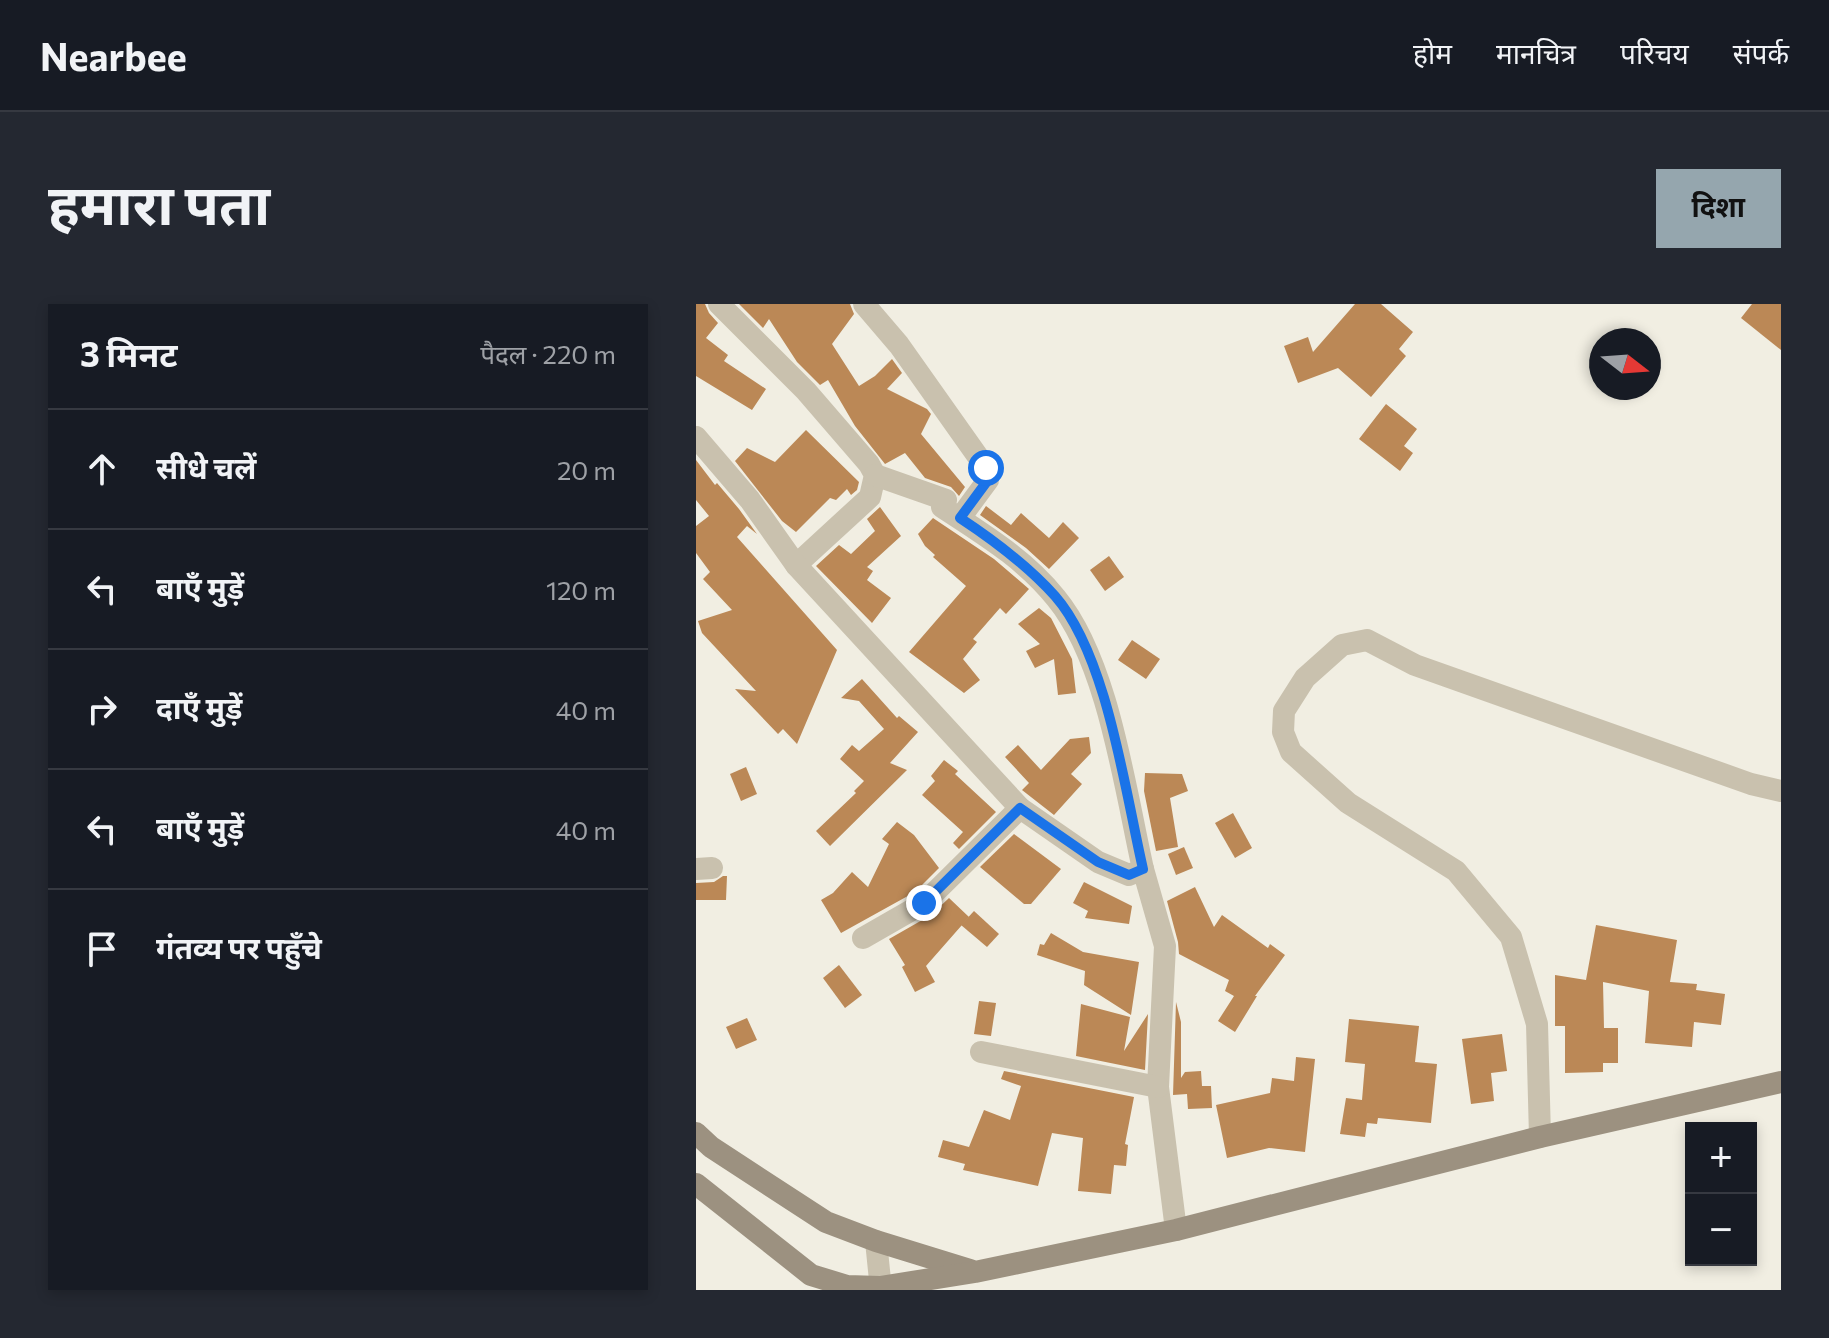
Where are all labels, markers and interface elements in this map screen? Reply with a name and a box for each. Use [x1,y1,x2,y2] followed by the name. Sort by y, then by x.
[40,32,187,79] text: Nearbee
[1413,36,1452,70] text: होम
[1496,36,1576,70] text: मानचित्र
[1620,36,1689,70] text: परिचय
[1733,36,1789,70] text: संपर्क
[48,168,270,237] text: हमारा पता
[1656,169,1781,248] button: दिशा
[1589,328,1661,400] north arrow
[80,332,178,374] text: 3 मिनट
[480,338,616,369] text: पैदल · 220 m
[80,447,124,491] icon: ahead
[156,448,256,485] text: सीधे चलें
[968,450,1004,486] route start
[557,454,616,485] text: 20 m
[80,567,124,611] icon: left
[156,568,244,605] text: बाएँ मुड़ें
[546,574,616,605] text: 120 m
[80,687,124,731] icon: right
[156,688,242,725] text: दाएँ मुड़ें
[556,694,616,725] text: 40 m
[80,807,124,851] icon: left
[156,808,244,845] text: बाएँ मुड़ें
[556,814,616,845] text: 40 m
[906,885,942,921] route end
[80,927,124,971] icon: arrive
[156,928,322,965] text: गंतव्य पर पहुँचे
[1685,1122,1757,1266] map controls
[1685,1122,1757,1194] button: +
[1685,1194,1757,1266] button: −

